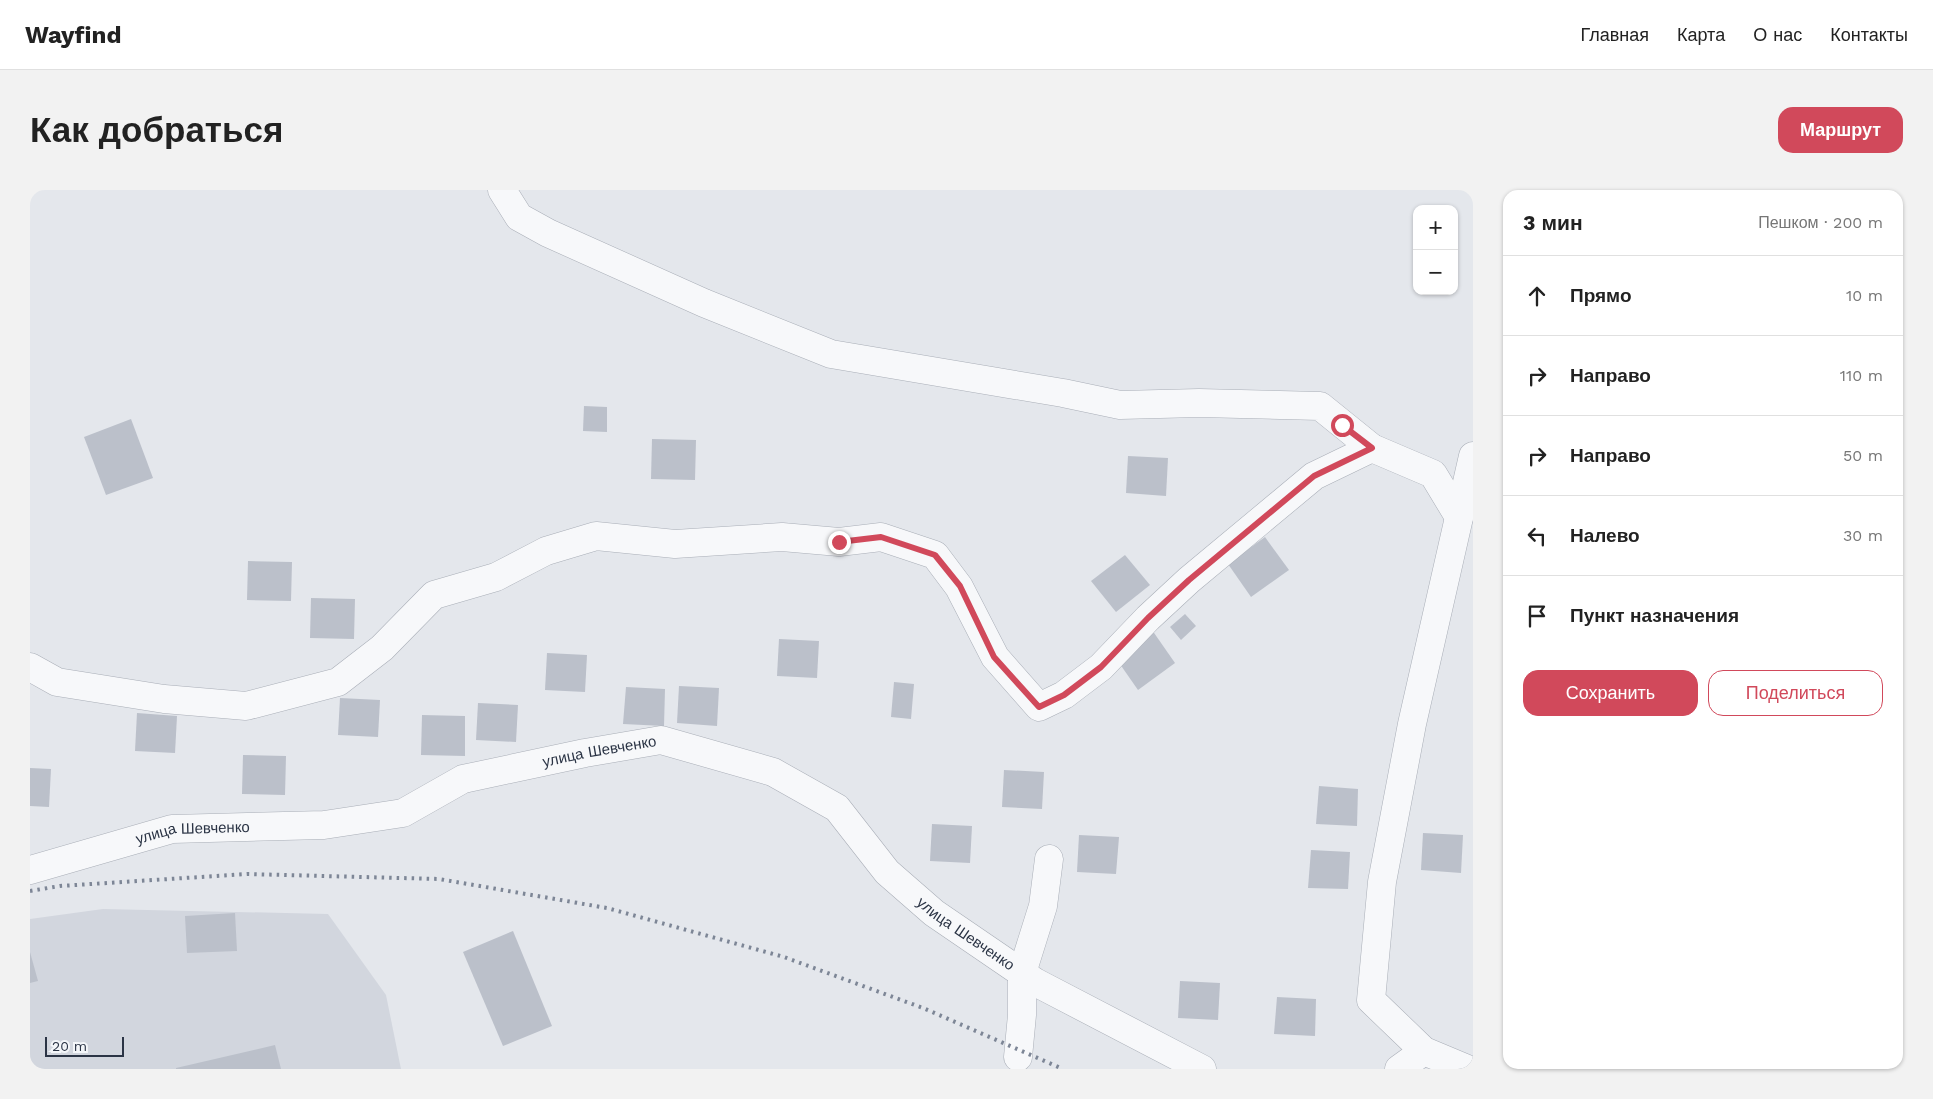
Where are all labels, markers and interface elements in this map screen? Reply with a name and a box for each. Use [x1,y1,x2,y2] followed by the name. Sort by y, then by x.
[25,21,121,49] text: Wayfind
[1580,24,1649,45] text: Главная
[1677,24,1725,45] text: Карта
[1753,24,1802,45] text: О нас
[1830,24,1908,45] text: Контакты
[1778,107,1903,153] button: Маршрут
[30,109,283,151] text: Как добраться
[1413,205,1458,295] map controls
[1413,205,1458,250] button: +
[1523,210,1583,235] text: 3 мин
[1758,213,1883,232] text: Пешком · 200 m
[1413,250,1458,295] button: −
[1523,282,1551,310] icon: ahead
[1570,284,1632,307] text: Прямо
[1846,286,1883,305] text: 10 m
[1523,362,1551,390] icon: right
[1570,364,1651,387] text: Направо
[1840,366,1883,385] text: 110 m
[1331,414,1354,437] route start
[1523,442,1551,470] icon: right
[1570,444,1651,467] text: Направо
[1843,446,1883,465] text: 50 m
[1523,522,1551,550] icon: left
[1570,524,1640,547] text: Налево
[1843,526,1883,545] text: 30 m
[828,531,851,554] route end
[1523,602,1551,630] icon: arrive
[1570,604,1739,627] text: Пункт назначения
[1523,670,1698,716] button: Сохранить
[1708,670,1883,716] button: Поделиться
[541,732,658,771] street label: улица Шевченко
[134,818,250,848] street label: улица Шевченко
[913,893,1018,974] street label: улица Шевченко
[45,1034,124,1057] scale bar
[52,1038,87,1054] text: 20 m

